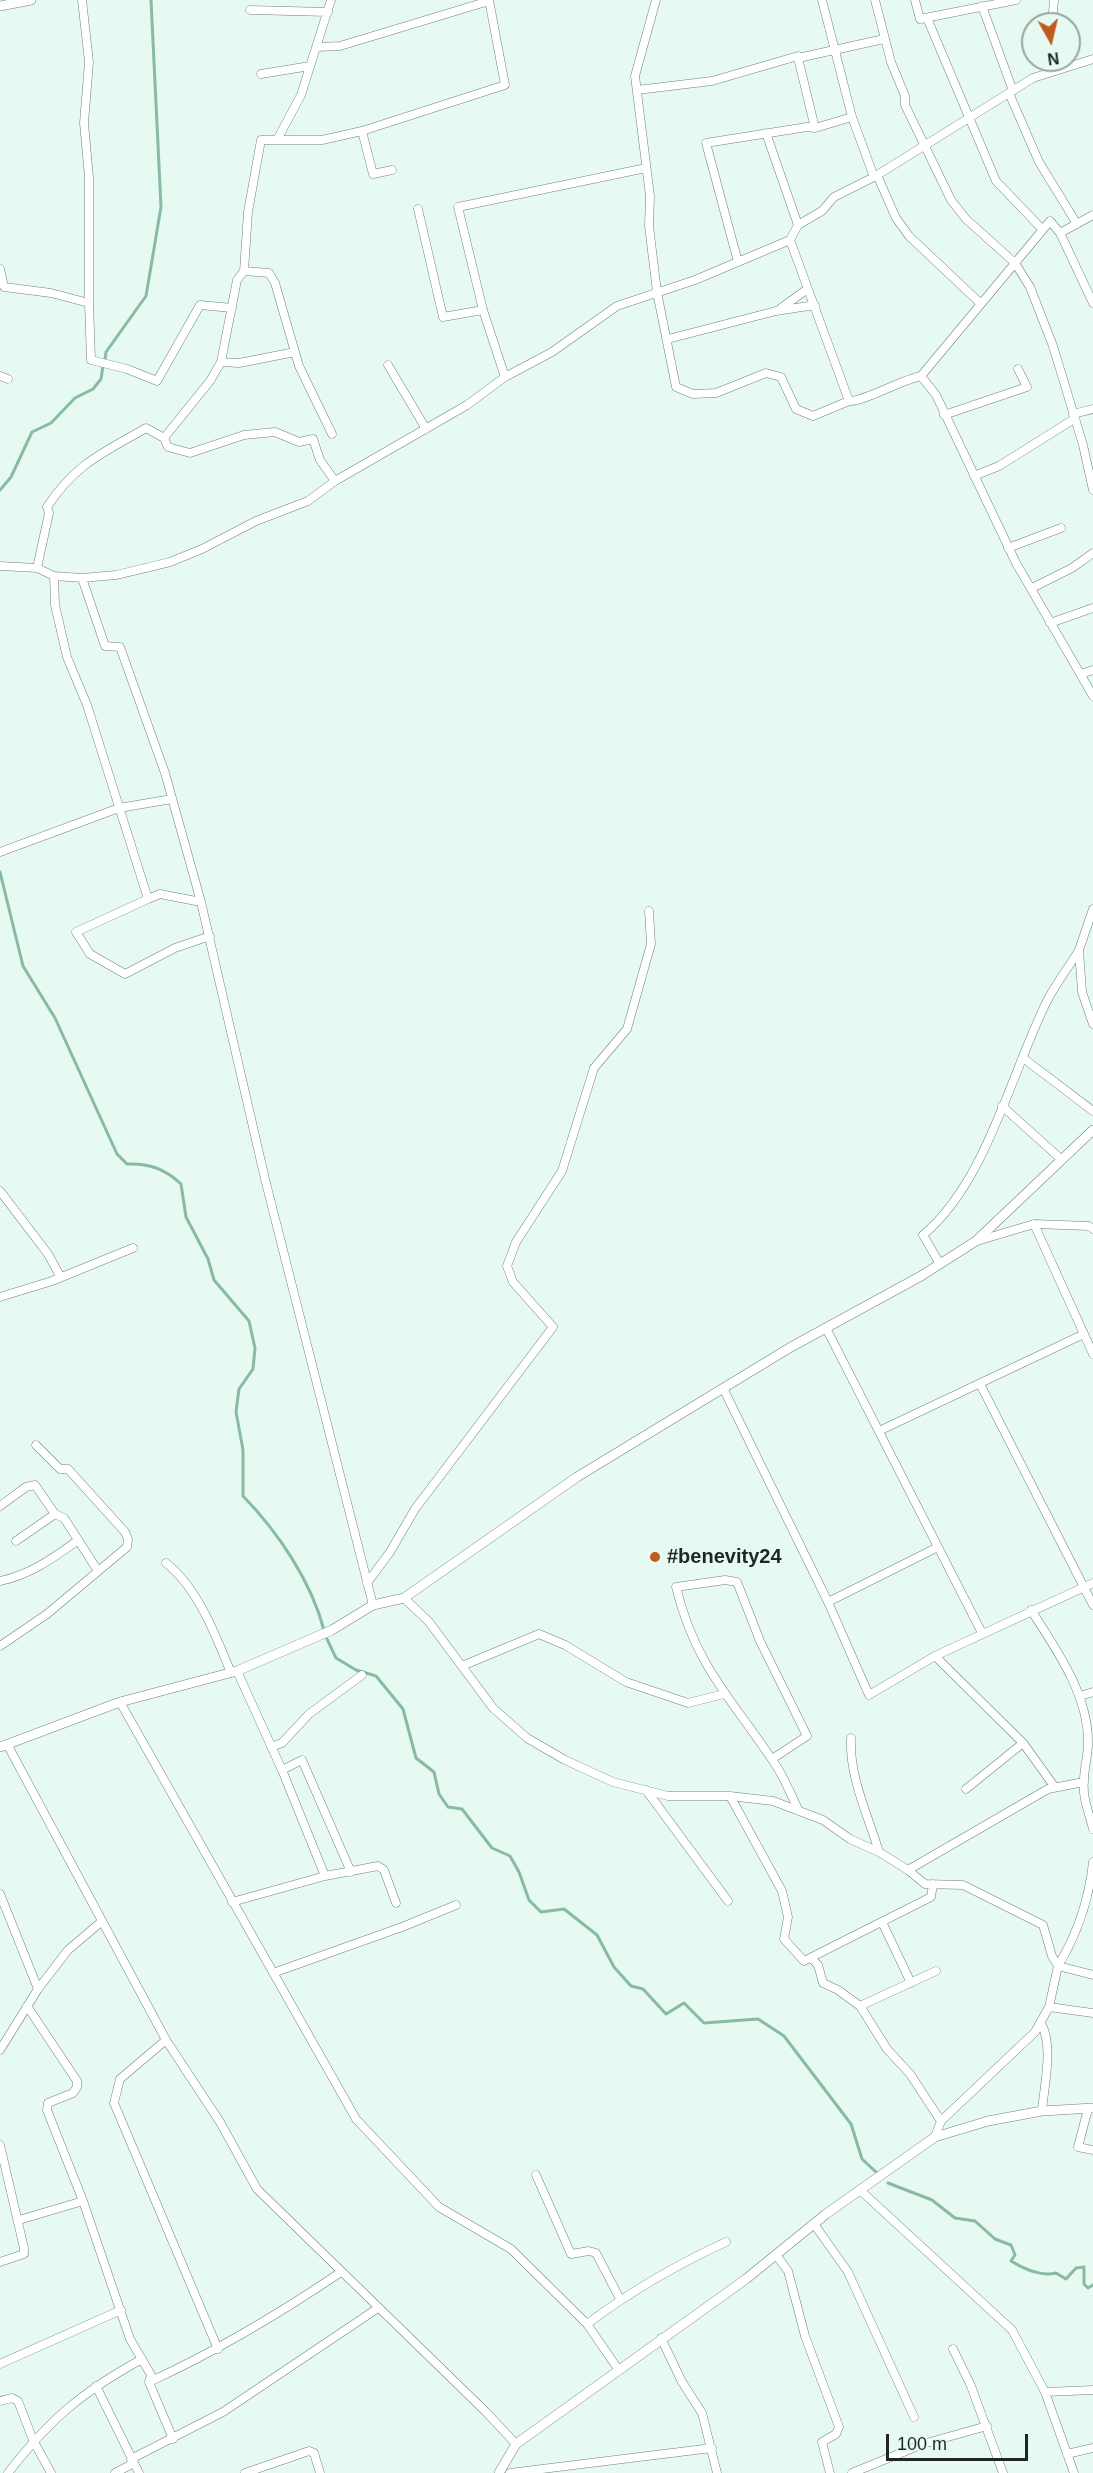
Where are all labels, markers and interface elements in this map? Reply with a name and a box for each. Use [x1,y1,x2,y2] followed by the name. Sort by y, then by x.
[1021,12,1081,72] north arrow
[1046,49,1060,68] text: N
[667,1545,782,1569] place label: #benevity24
[648,1550,662,1564] marker: #benevity24
[889,2422,1032,2460] scale bar
[897,2434,947,2454] text: 100 m

